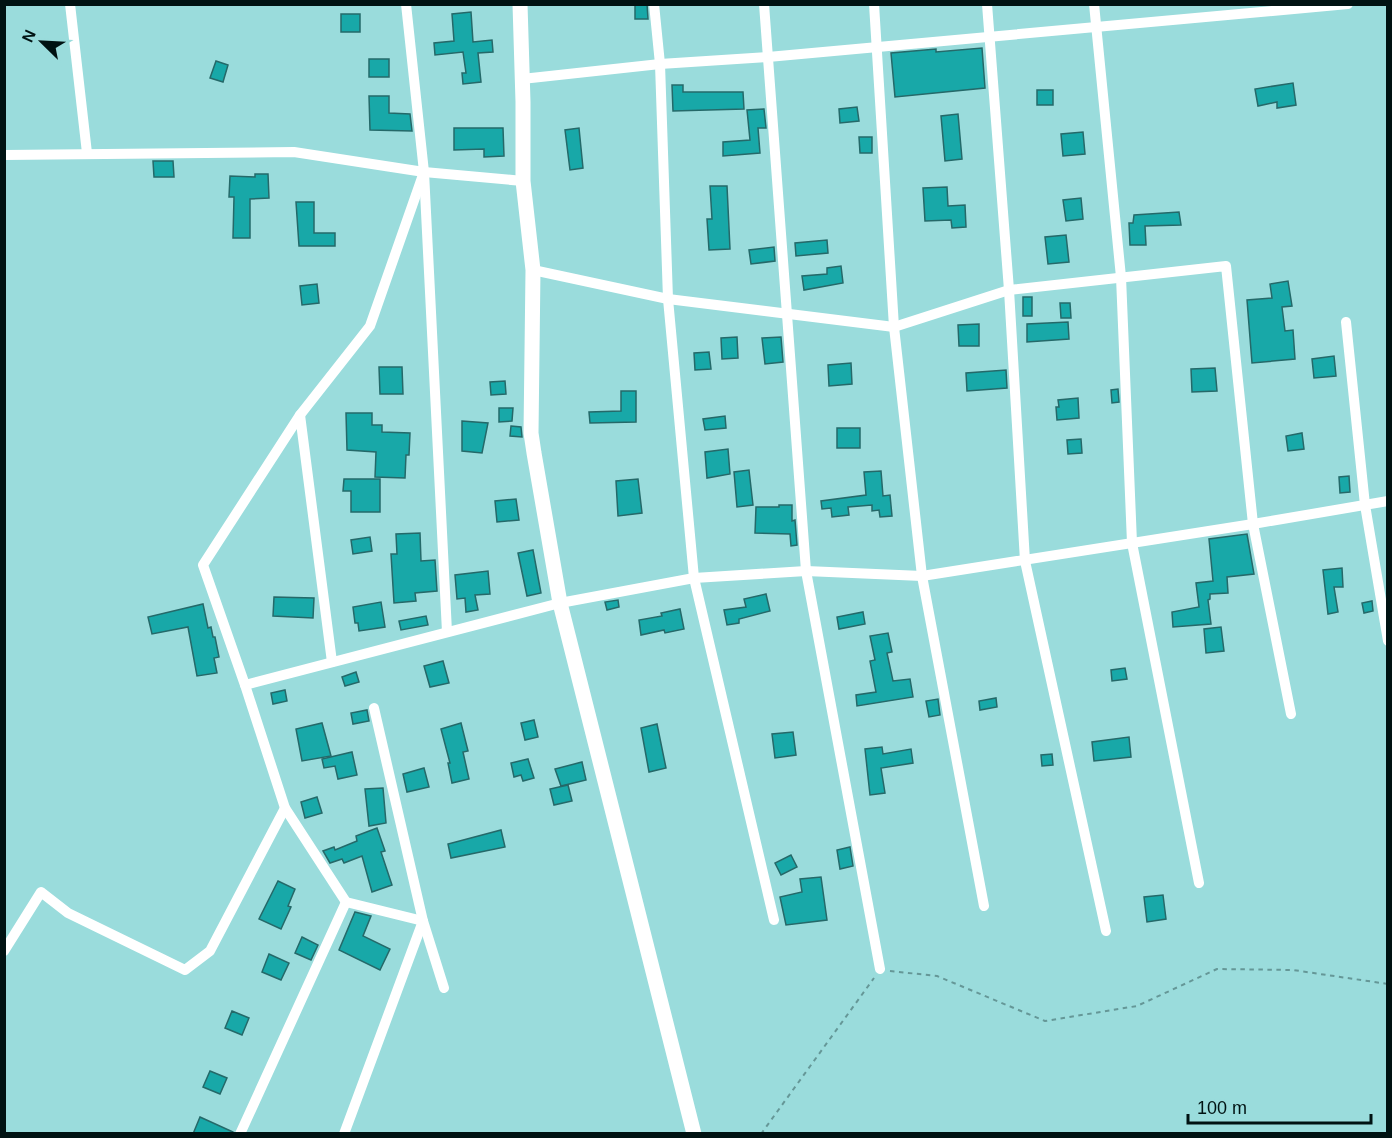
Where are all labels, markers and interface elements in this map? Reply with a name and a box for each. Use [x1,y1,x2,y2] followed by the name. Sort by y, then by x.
[12,12,72,72] north arrow
[19,27,39,45] text: N
[1188,1087,1371,1125] scale bar
[1197,1098,1247,1118] text: 100 m

